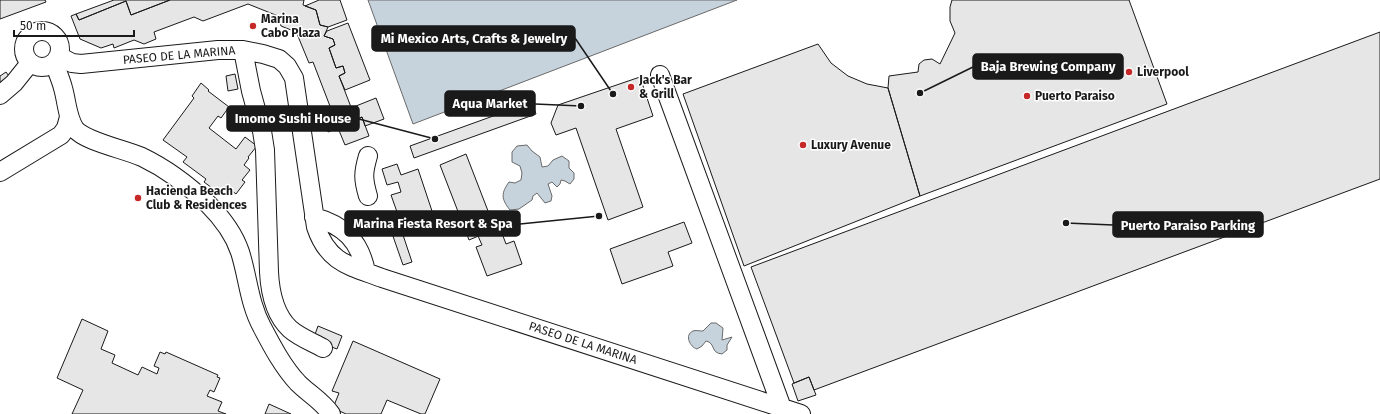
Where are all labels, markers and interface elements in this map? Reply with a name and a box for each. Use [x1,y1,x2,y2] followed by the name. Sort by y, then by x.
[14,12,134,38] scale bar
[261,12,321,40] place label: Marina Cabo Plaza
[20,19,46,33] text: 50 m
[248,21,258,31] marker: Marina Cabo Plaza
[372,26,575,51] callout: Mi Mexico Arts, Crafts & Jewelry
[381,31,568,46] text: Mi Mexico Arts, Crafts & Jewelry
[122,43,236,67] street label: PASEO DE LA MARINA
[973,54,1123,79] callout: Baja Brewing Company
[981,59,1116,74] text: Baja Brewing Company
[1137,65,1189,79] place label: Liverpool
[1124,67,1134,77] marker: Liverpool
[638,73,692,101] place label: Jack's Bar & Grill
[626,82,636,92] marker: Jack's Bar & Grill
[1035,89,1115,103] place label: Puerto Paraiso
[445,91,535,116] callout: Aqua Market
[1022,91,1032,101] marker: Puerto Paraiso
[452,96,528,111] text: Aqua Market
[227,106,359,131] callout: Imomo Sushi House
[235,111,351,126] text: Imomo Sushi House
[811,138,891,152] place label: Luxury Avenue
[798,140,808,150] marker: Luxury Avenue
[146,184,247,212] place label: Hacienda Beach Club & Residences
[133,193,143,203] marker: Hacienda Beach Club & Residences
[345,211,520,236] callout: Marina Fiesta Resort & Spa
[1113,212,1263,237] callout: Puerto Paraiso Parking
[353,216,513,231] text: Marina Fiesta Resort & Spa
[1121,218,1256,233] text: Puerto Paraiso Parking
[527,319,639,367] street label: PASEO DE LA MARINA

